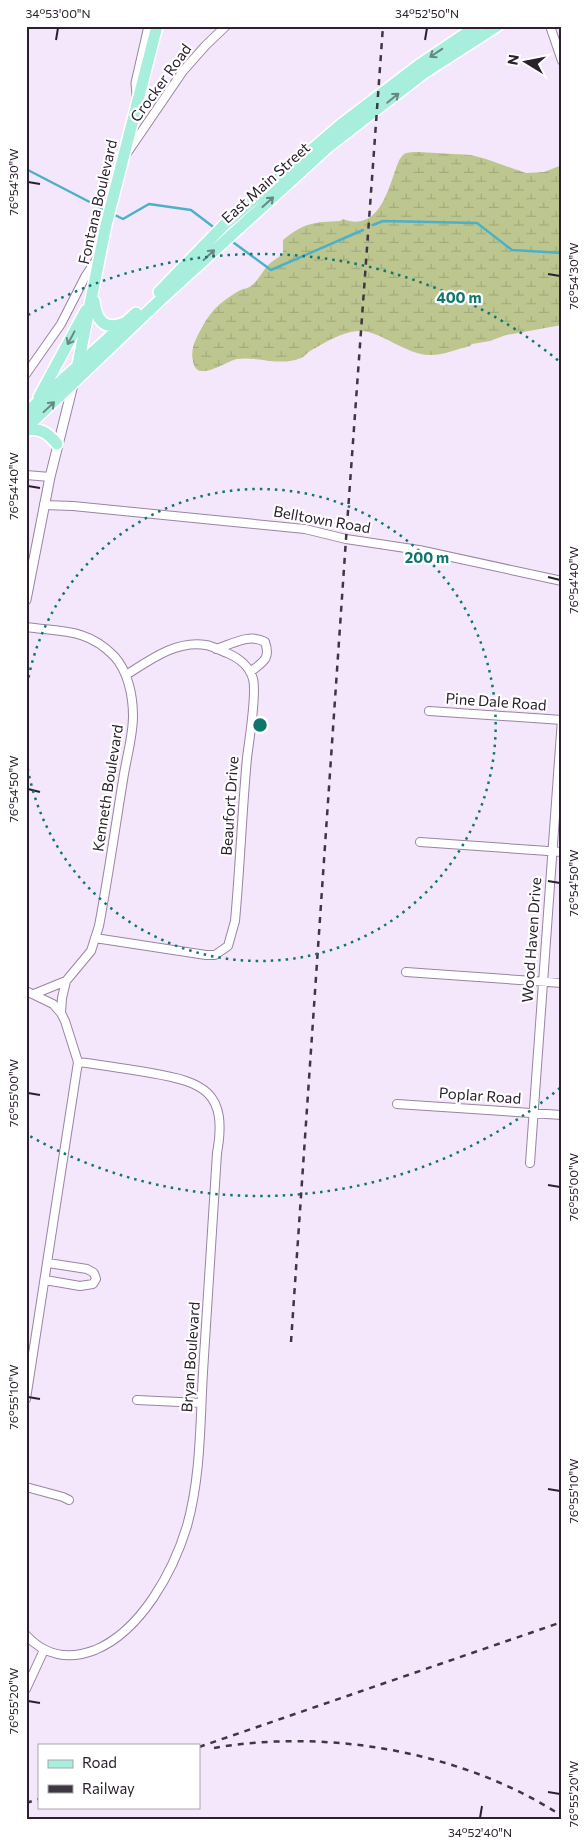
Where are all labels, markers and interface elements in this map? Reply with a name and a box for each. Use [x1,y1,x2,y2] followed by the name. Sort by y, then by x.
[26,6,91,20] text: 34°53'00"N
[395,6,459,20] text: 34°52'50"N
[500,38,550,88] north arrow
[126,40,195,125] street label: Crocker Road
[430,48,444,58] one-way arrow
[503,53,522,66] text: N
[386,92,399,103] one-way arrow
[74,138,120,266] street label: Fontana Boulevard
[218,138,313,227] street label: East Main Street
[6,148,20,216] text: 76°54'30"W
[261,196,274,208] one-way arrow
[566,242,580,310] text: 76°54'30"W
[203,249,216,261] one-way arrow
[436,288,482,306] text: 400 m
[66,330,75,345] one-way arrow
[43,401,56,412] one-way arrow
[6,452,20,520] text: 76°54'40"W
[272,502,372,536] street label: Belltown Road
[566,546,580,614] text: 76°54'40"W
[405,548,449,566] text: 200 m
[445,688,547,714] street label: Pine Dale Road
[251,716,269,734] centre of rings
[88,723,126,853] street label: Kenneth Boulevard
[6,755,20,823] text: 76°54'50"W
[217,756,241,856] street label: Beaufort Drive
[566,849,580,917] text: 76°54'50"W
[518,877,544,1003] street label: Wood Haven Drive
[6,1059,20,1127] text: 76°55'00"W
[438,1083,522,1107] street label: Poplar Road
[566,1153,580,1221] text: 76°55'00"W
[177,1301,203,1413] street label: Bryan Boulevard
[6,1364,20,1430] text: 76°55'10"W
[566,1458,580,1524] text: 76°55'10"W
[6,1668,20,1734] text: 76°55'20"W
[38,1744,200,1808] legend
[82,1753,117,1771] text: Road
[566,1761,580,1827] text: 76°55'20"W
[82,1779,135,1797] text: Railway
[448,1825,512,1839] text: 34°52'40"N

